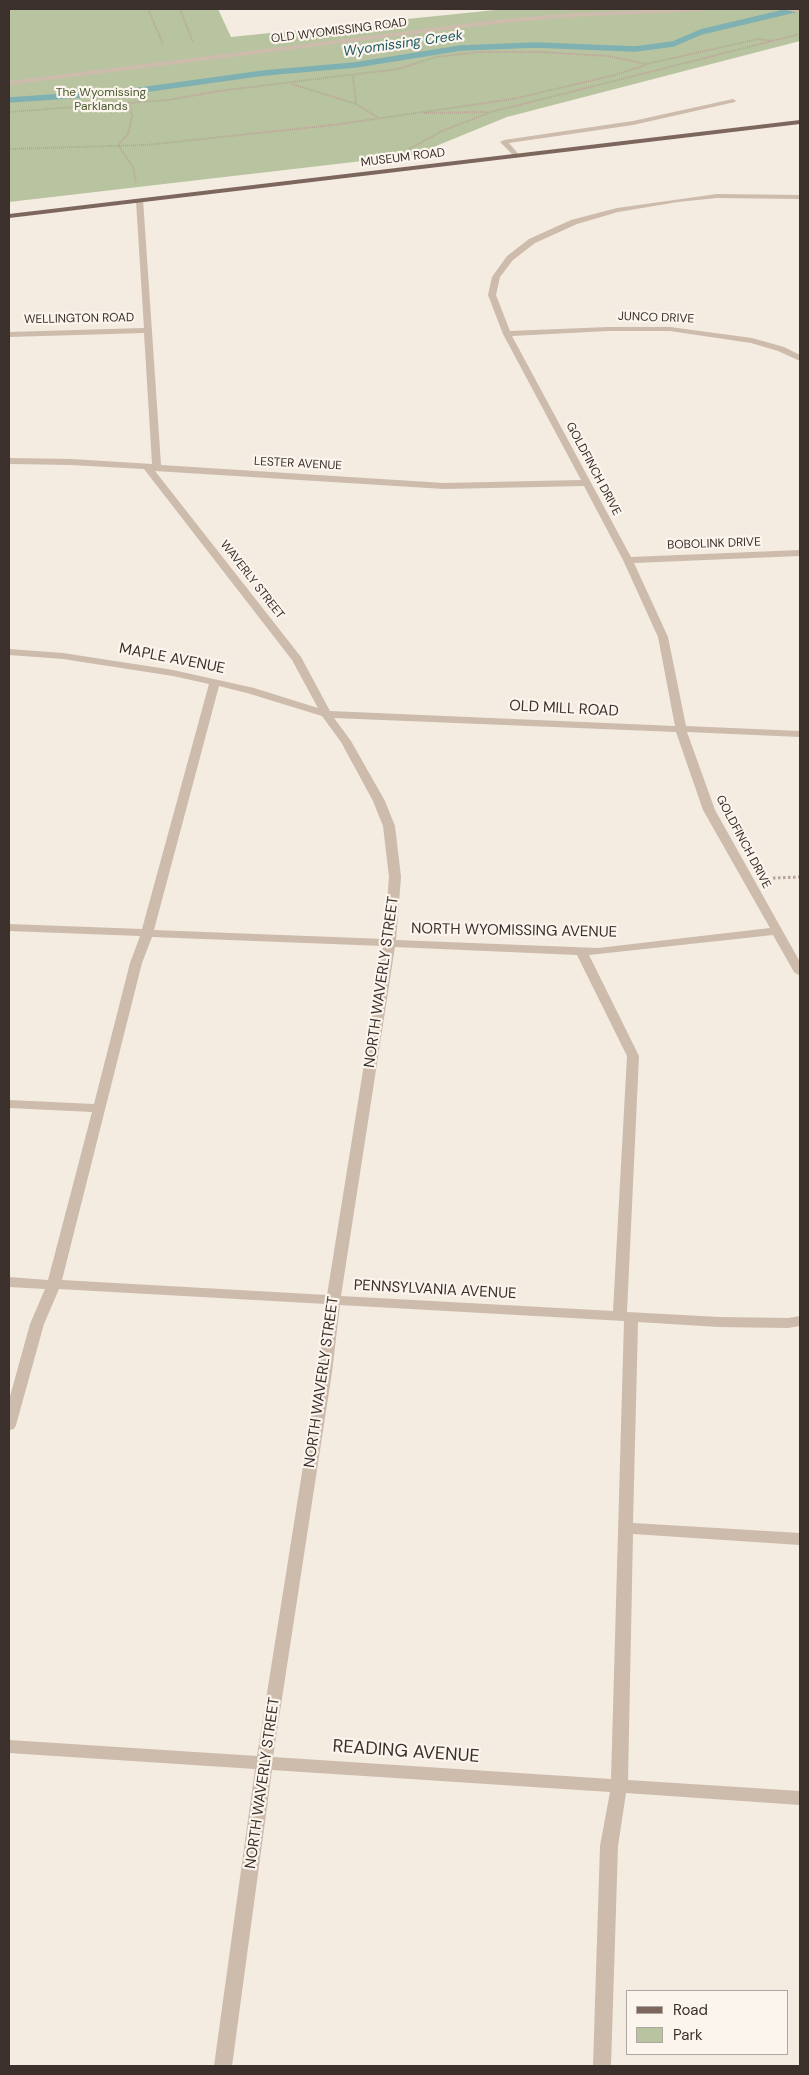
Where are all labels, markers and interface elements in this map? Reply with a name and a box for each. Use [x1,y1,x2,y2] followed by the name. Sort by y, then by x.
[270,16,408,46] street label: OLD WYOMISSING ROAD
[342,27,464,61] water label: Wyomissing Creek
[56,86,146,114] park label: The Wyomissing Parklands
[360,146,446,170] street label: MUSEUM ROAD
[618,309,694,327] street label: JUNCO DRIVE
[24,311,134,327] street label: WELLINGTON ROAD
[562,420,624,518] street label: GOLDFINCH DRIVE
[254,455,342,473] street label: LESTER AVENUE
[667,535,761,553] street label: BOBOLINK DRIVE
[217,538,287,622] street label: WAVERLY STREET
[118,640,226,678] street label: MAPLE AVENUE
[509,697,619,721] street label: OLD MILL ROAD
[712,793,774,891] street label: GOLDFINCH DRIVE
[361,895,403,1069] street label: NORTH WAVERLY STREET
[411,920,617,942] street label: NORTH WYOMISSING AVENUE
[353,1277,517,1303] street label: PENNSYLVANIA AVENUE
[301,1295,343,1469] street label: NORTH WAVERLY STREET
[242,1696,284,1870] street label: NORTH WAVERLY STREET
[332,1736,480,1768] street label: READING AVENUE
[626,1990,789,2055] legend
[673,2000,708,2020] text: Road
[673,2025,703,2045] text: Park

